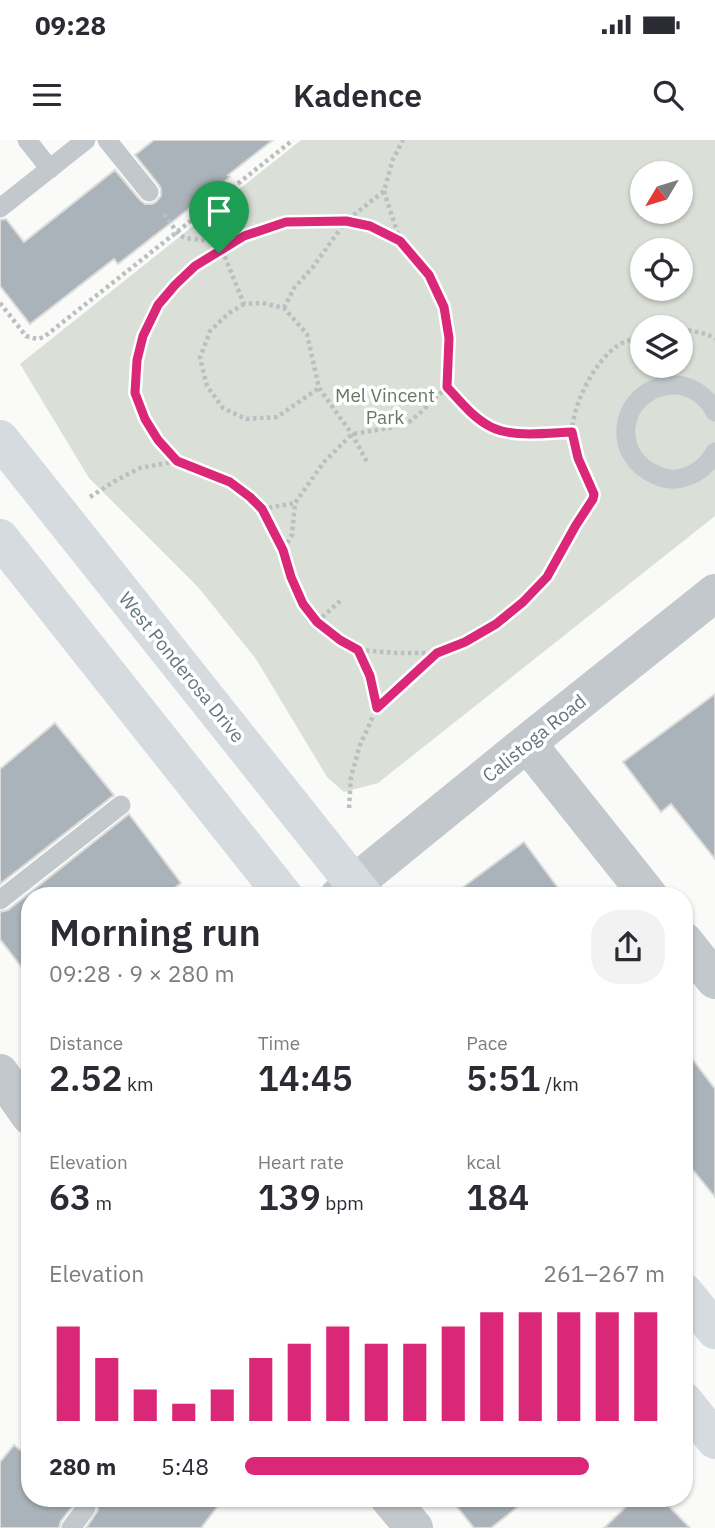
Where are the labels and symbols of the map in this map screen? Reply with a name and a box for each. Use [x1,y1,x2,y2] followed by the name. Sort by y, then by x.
[630,161,693,224] north arrow
[189,181,249,253] pin
[335,383,435,429] park label: Mel Vincent Park
[114,587,250,747] street label: West Ponderosa Drive
[477,689,591,787] street label: Calistoga Road

